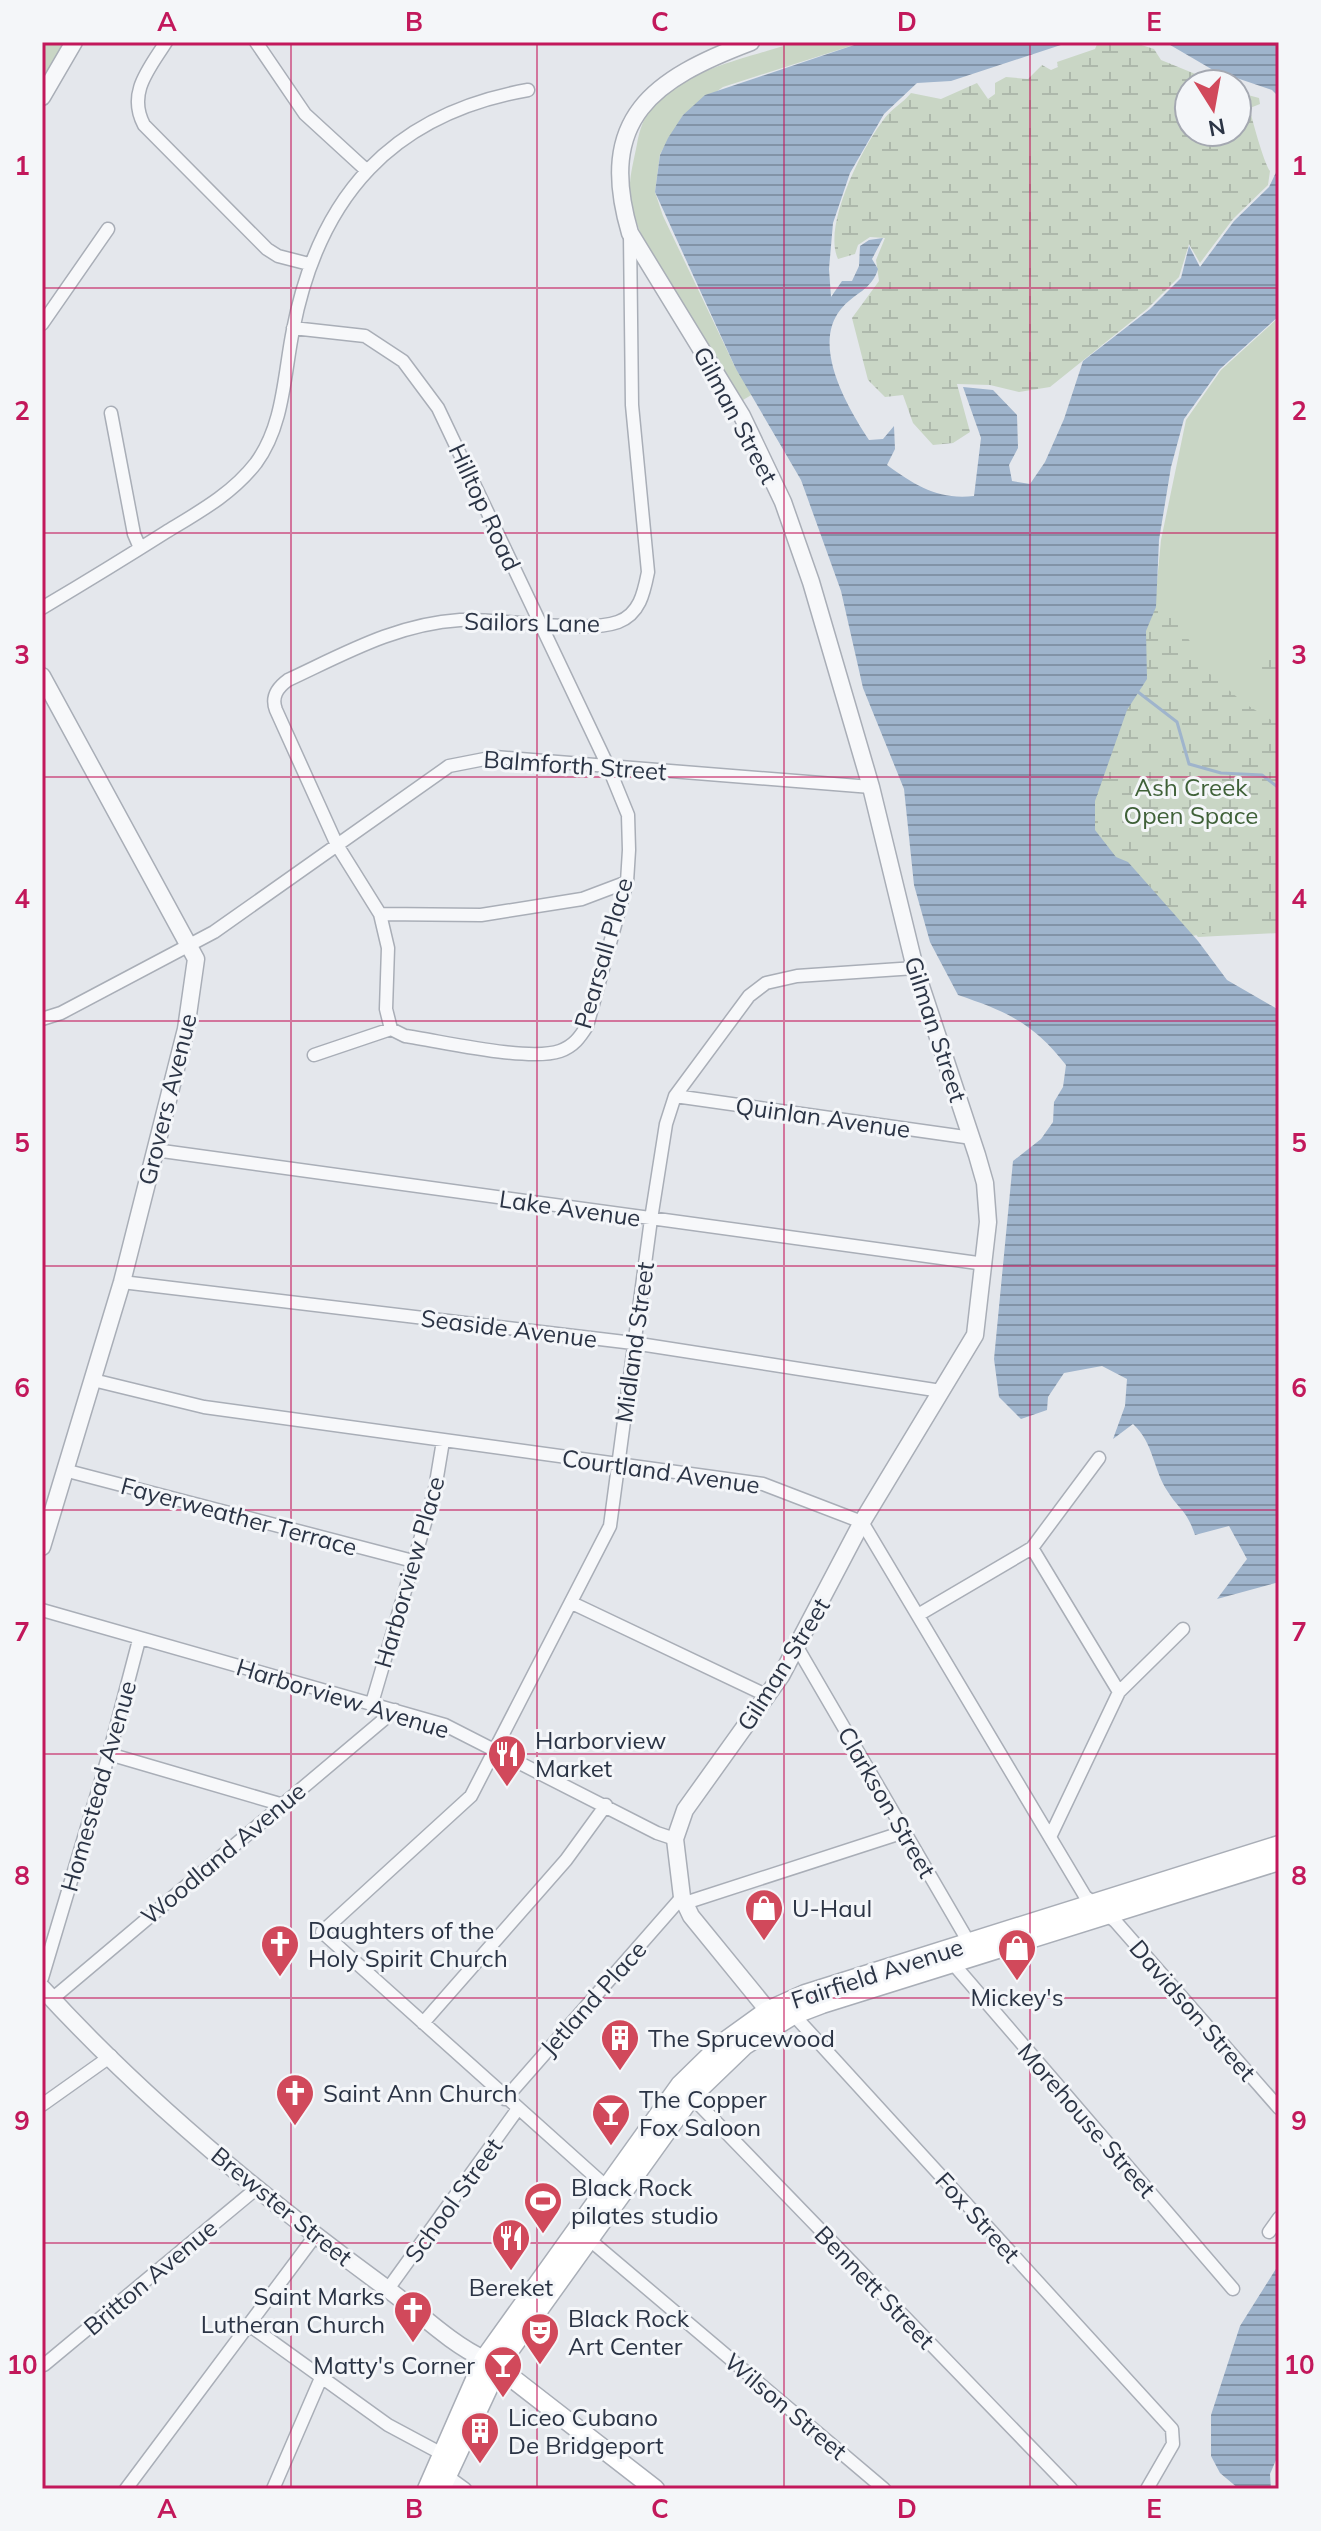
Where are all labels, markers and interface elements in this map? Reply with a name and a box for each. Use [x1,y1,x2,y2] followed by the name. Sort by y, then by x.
[157,5,177,38] text: A
[405,5,423,38] text: B
[651,5,669,38] text: C
[897,5,917,38] text: D
[1146,5,1162,38] text: E
[1173,68,1253,148] north arrow
[1206,112,1228,143] text: N
[14,149,30,182] text: 1
[1291,149,1307,182] text: 1
[687,341,785,489] street label: Gilman Street
[14,394,30,427] text: 2
[1291,394,1307,427] text: 2
[442,439,528,575] street label: Hilltop Road
[464,606,600,638] street label: Sailors Lane
[14,638,30,671] text: 3
[1291,638,1307,671] text: 3
[482,744,668,786] street label: Balmforth Street
[1124,772,1258,830] park label: Ash Creek Open Space
[567,874,639,1032] street label: Pearsall Place
[14,882,30,915] text: 4
[1291,882,1307,915] text: 4
[898,952,974,1106] street label: Gilman Street
[131,1010,203,1188] street label: Grovers Avenue
[734,1090,912,1144] street label: Quinlan Avenue
[14,1126,30,1159] text: 5
[1291,1126,1307,1159] text: 5
[497,1183,643,1233] street label: Lake Avenue
[608,1260,660,1424] street label: Midland Street
[419,1302,599,1354] street label: Seaside Avenue
[14,1371,30,1404] text: 6
[1291,1371,1307,1404] text: 6
[560,1442,762,1500] street label: Courtland Avenue
[118,1470,360,1562] street label: Fayerweather Terrace
[367,1473,451,1671] street label: Harborview Place
[730,1592,836,1736] street label: Gilman Street
[14,1615,30,1648] text: 7
[1291,1615,1307,1648] text: 7
[233,1651,453,1745] street label: Harborview Avenue
[54,1677,142,1895] street label: Homestead Avenue
[832,1721,942,1883] street label: Clarkson Street
[535,1725,666,1783] place label: Harborview Market
[486,1733,528,1788] restaurant icon: Harborview Market
[135,1775,311,1931] street label: Woodland Avenue
[14,1859,30,1892] text: 8
[1291,1859,1307,1892] text: 8
[743,1887,785,1942] shop icon: U-Haul
[792,1893,872,1923] place label: U-Haul
[308,1915,508,1973] place label: Daughters of the Holy Spirit Church
[259,1923,301,1978] church icon: Daughters of the Holy Spirit Church
[996,1927,1038,1982] shop icon: Mickey's
[787,1931,967,2015] street label: Fairfield Avenue
[1123,1933,1263,2087] street label: Davidson Street
[533,1934,653,2062] street label: Jetland Place
[970,1982,1064,2012] place label: Mickey's
[599,2017,641,2072] building icon: The Sprucewood
[648,2023,835,2053] place label: The Sprucewood
[1012,2037,1162,2203] street label: Morehouse Street
[274,2072,316,2127] church icon: Saint Ann Church
[323,2078,518,2108] place label: Saint Ann Church
[639,2084,767,2142] place label: The Copper Fox Saloon
[590,2092,632,2147] bar icon: The Copper Fox Saloon
[14,2104,30,2137] text: 9
[1291,2104,1307,2137] text: 9
[398,2132,508,2268] street label: School Street
[205,2140,359,2272] street label: Brewster Street
[929,2165,1027,2269] street label: Fox Street
[571,2172,719,2230] place label: Black Rock pilates studio
[522,2180,564,2235] sports icon: Black Rock pilates studio
[77,2213,223,2341] street label: Britton Avenue
[490,2217,532,2272] restaurant icon: Bereket
[809,2219,941,2355] street label: Bennett Street
[469,2272,553,2302] place label: Bereket
[201,2281,385,2339] place label: Saint Marks Lutheran Church
[392,2289,434,2344] church icon: Saint Marks Lutheran Church
[568,2303,690,2361] place label: Black Rock Art Center
[519,2311,561,2366] theatre icon: Black Rock Art Center
[482,2344,524,2399] bar icon: Matty's Corner
[719,2346,853,2466] street label: Wilson Street
[6,2348,38,2381] text: 10
[1283,2348,1315,2381] text: 10
[313,2350,475,2380] place label: Matty's Corner
[508,2402,664,2460] place label: Liceo Cubano De Bridgeport
[459,2410,501,2465] building icon: Liceo Cubano De Bridgeport
[157,2492,177,2525] text: A
[405,2492,423,2525] text: B
[651,2492,669,2525] text: C
[897,2492,917,2525] text: D
[1146,2492,1162,2525] text: E

